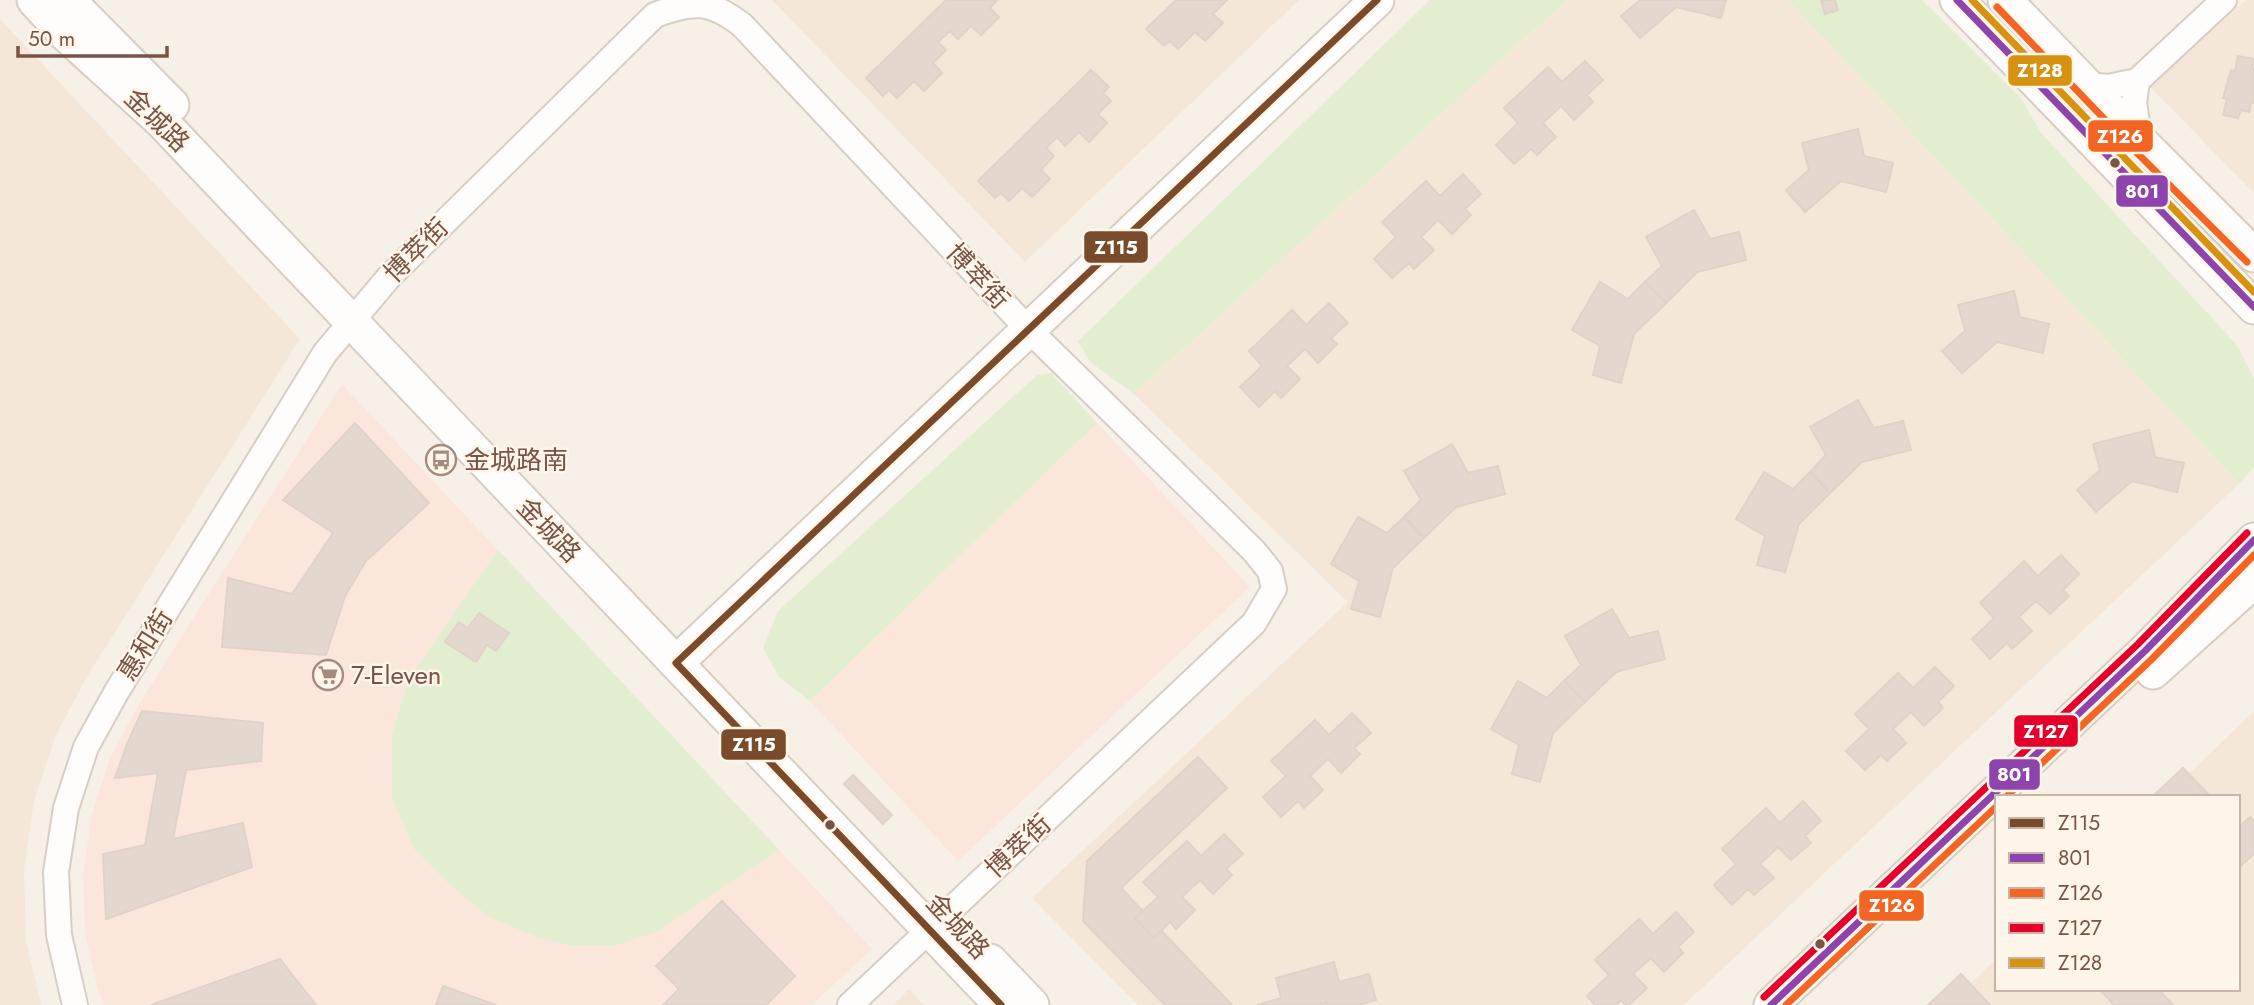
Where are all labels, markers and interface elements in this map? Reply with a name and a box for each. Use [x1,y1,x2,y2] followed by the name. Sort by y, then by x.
[18,14,166,58] scale bar
[28,24,75,54] text: 50 m
[2007,54,2073,87] line badge: Z128
[2017,57,2063,84] text: Z128
[116,79,198,161] street label: 金城路
[2087,119,2154,153] line badge: Z126
[2097,123,2143,150] text: Z126
[2108,156,2122,170] unlabelled marker
[2115,174,2169,208] line badge: 801
[2125,178,2159,205] text: 801
[375,209,457,291] street label: 博萃街
[1083,230,1149,264] line badge: Z115
[1094,234,1138,261] text: Z115
[938,235,1018,317] street label: 博萃街
[464,441,568,479] place label: 金城路南
[424,443,458,477] bus stop icon: 金城路南
[508,489,590,571] street label: 金城路
[108,602,182,688] street label: 惠和街
[351,656,441,694] place label: 7-Eleven
[311,658,345,692] supermarket icon: 7-Eleven
[2013,714,2079,748] line badge: Z127
[2023,718,2069,745] text: Z127
[720,728,787,761] line badge: Z115
[732,731,776,758] text: Z115
[1988,758,2041,791] line badge: 801
[1997,761,2031,788] text: 801
[1995,795,2240,991] legend
[977,806,1059,886] street label: 博萃街
[2058,808,2100,838] text: Z115
[823,818,837,832] unlabelled marker
[2058,843,2092,873] text: 801
[2058,878,2103,908] text: Z126
[918,885,998,967] street label: 金城路
[1858,889,1925,922] line badge: Z126
[1869,892,1915,919] text: Z126
[2058,913,2102,943] text: Z127
[1813,937,1827,951] unlabelled marker
[2058,948,2102,978] text: Z128

